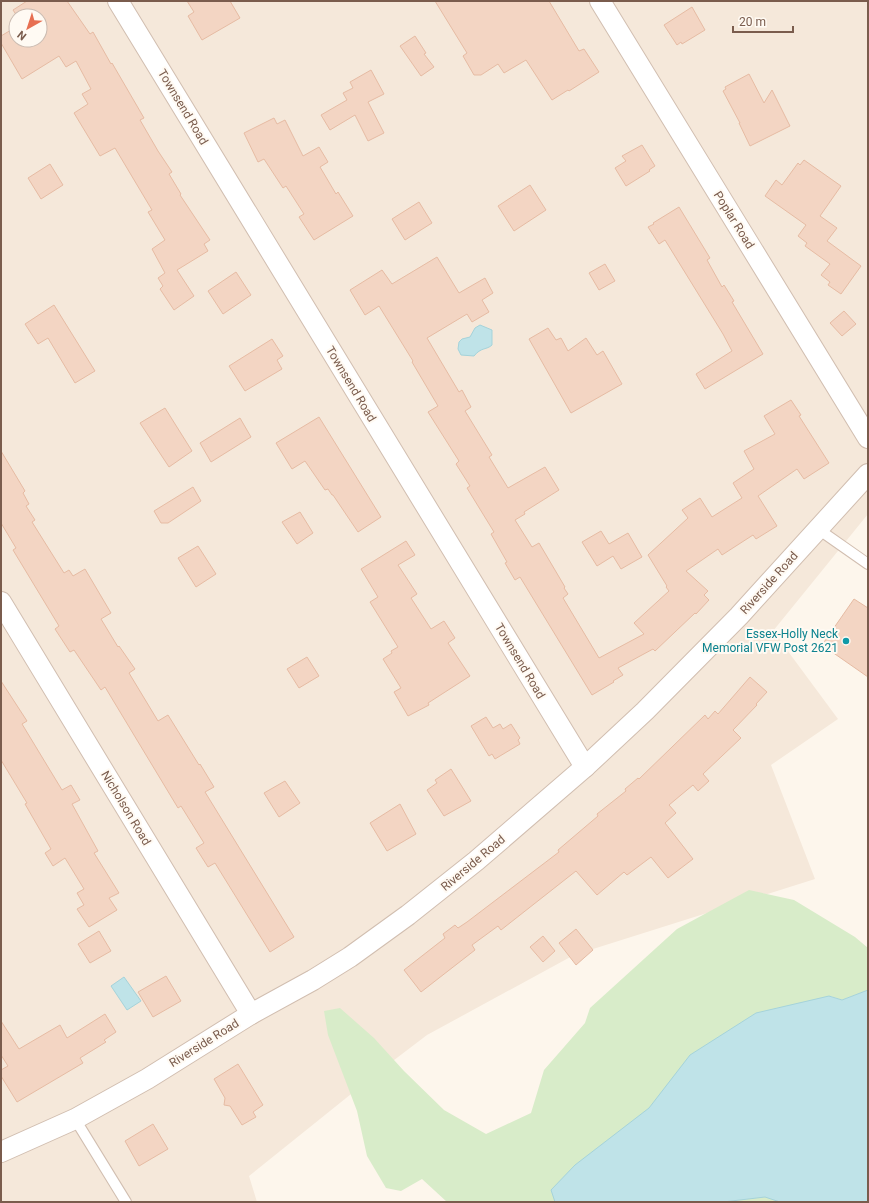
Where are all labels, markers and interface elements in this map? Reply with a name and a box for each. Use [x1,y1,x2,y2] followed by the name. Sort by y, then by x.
[8,8,48,48] north arrow
[733,8,793,34] scale bar
[739,15,766,29] text: 20 m
[15,28,29,43] text: N
[155,67,211,147] street label: Townsend Road
[711,189,757,251] street label: Poplar Road
[323,344,379,424] street label: Townsend Road
[737,549,801,617] street label: Riverside Road
[492,621,548,701] street label: Townsend Road
[702,627,839,655] place label: Essex-Holly Neck Memorial VFW Post 2621
[841,636,851,646] marker: Essex-Holly Neck Memorial VFW Post 2621
[98,768,154,848] street label: Nicholson Road
[438,832,508,894] street label: Riverside Road
[167,1016,241,1070] street label: Riverside Road

